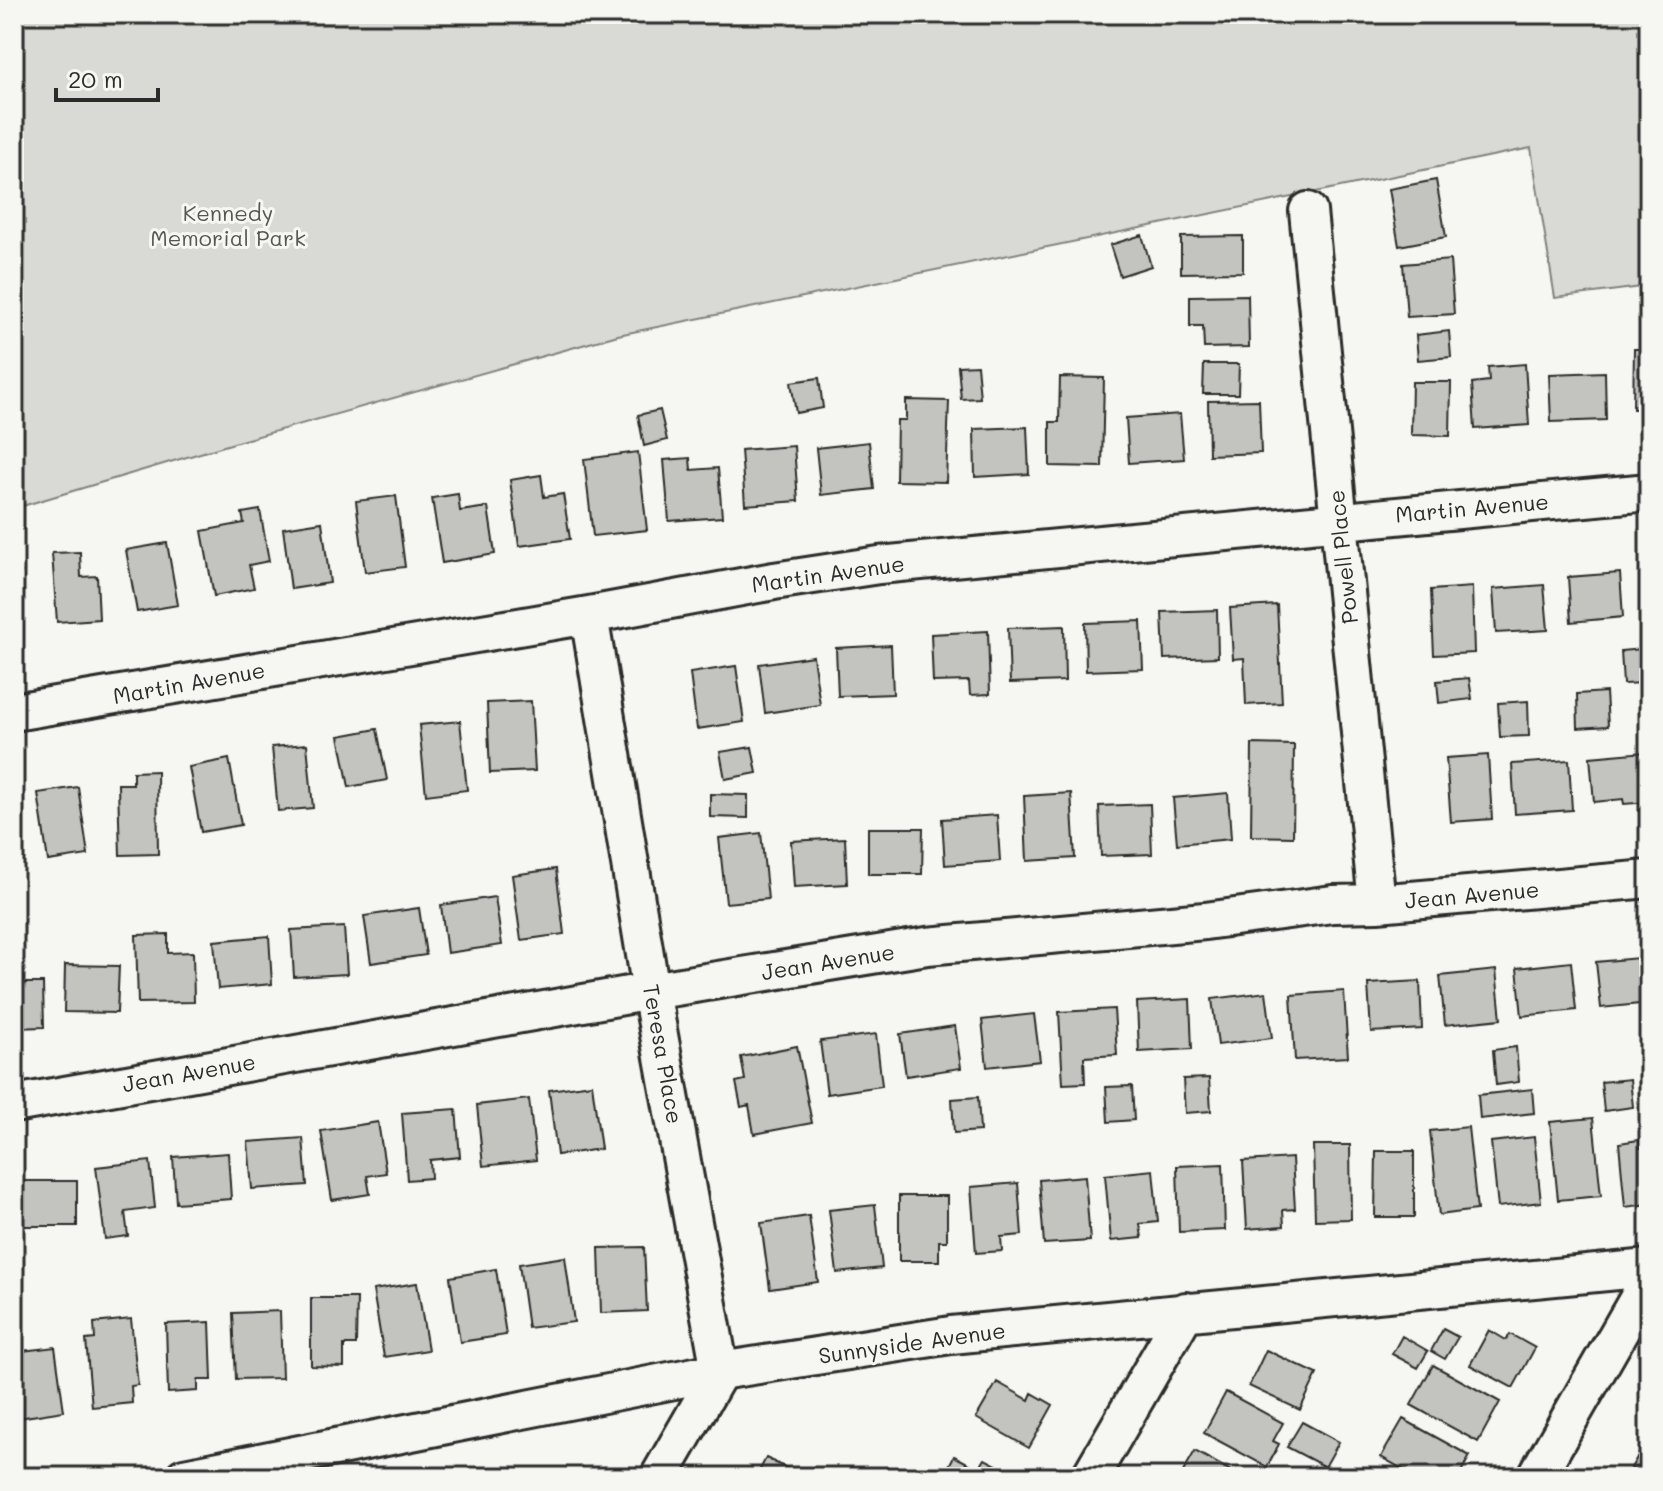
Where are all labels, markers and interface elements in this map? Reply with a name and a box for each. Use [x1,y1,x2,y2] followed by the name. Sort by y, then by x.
[56,52,158,102] scale bar
[68,63,123,94] text: 20 m
[150,198,306,252] park label: Kennedy Memorial Park
[1394,486,1550,529] street label: Martin Avenue
[1321,489,1364,625] street label: Powell Place
[750,548,906,599] street label: Martin Avenue
[111,655,267,710] street label: Martin Avenue
[1404,874,1540,915] street label: Jean Avenue
[759,937,897,986] street label: Jean Avenue
[637,982,690,1126] street label: Teresa Place
[120,1047,258,1098] street label: Jean Avenue
[817,1315,1007,1370] street label: Sunnyside Avenue

